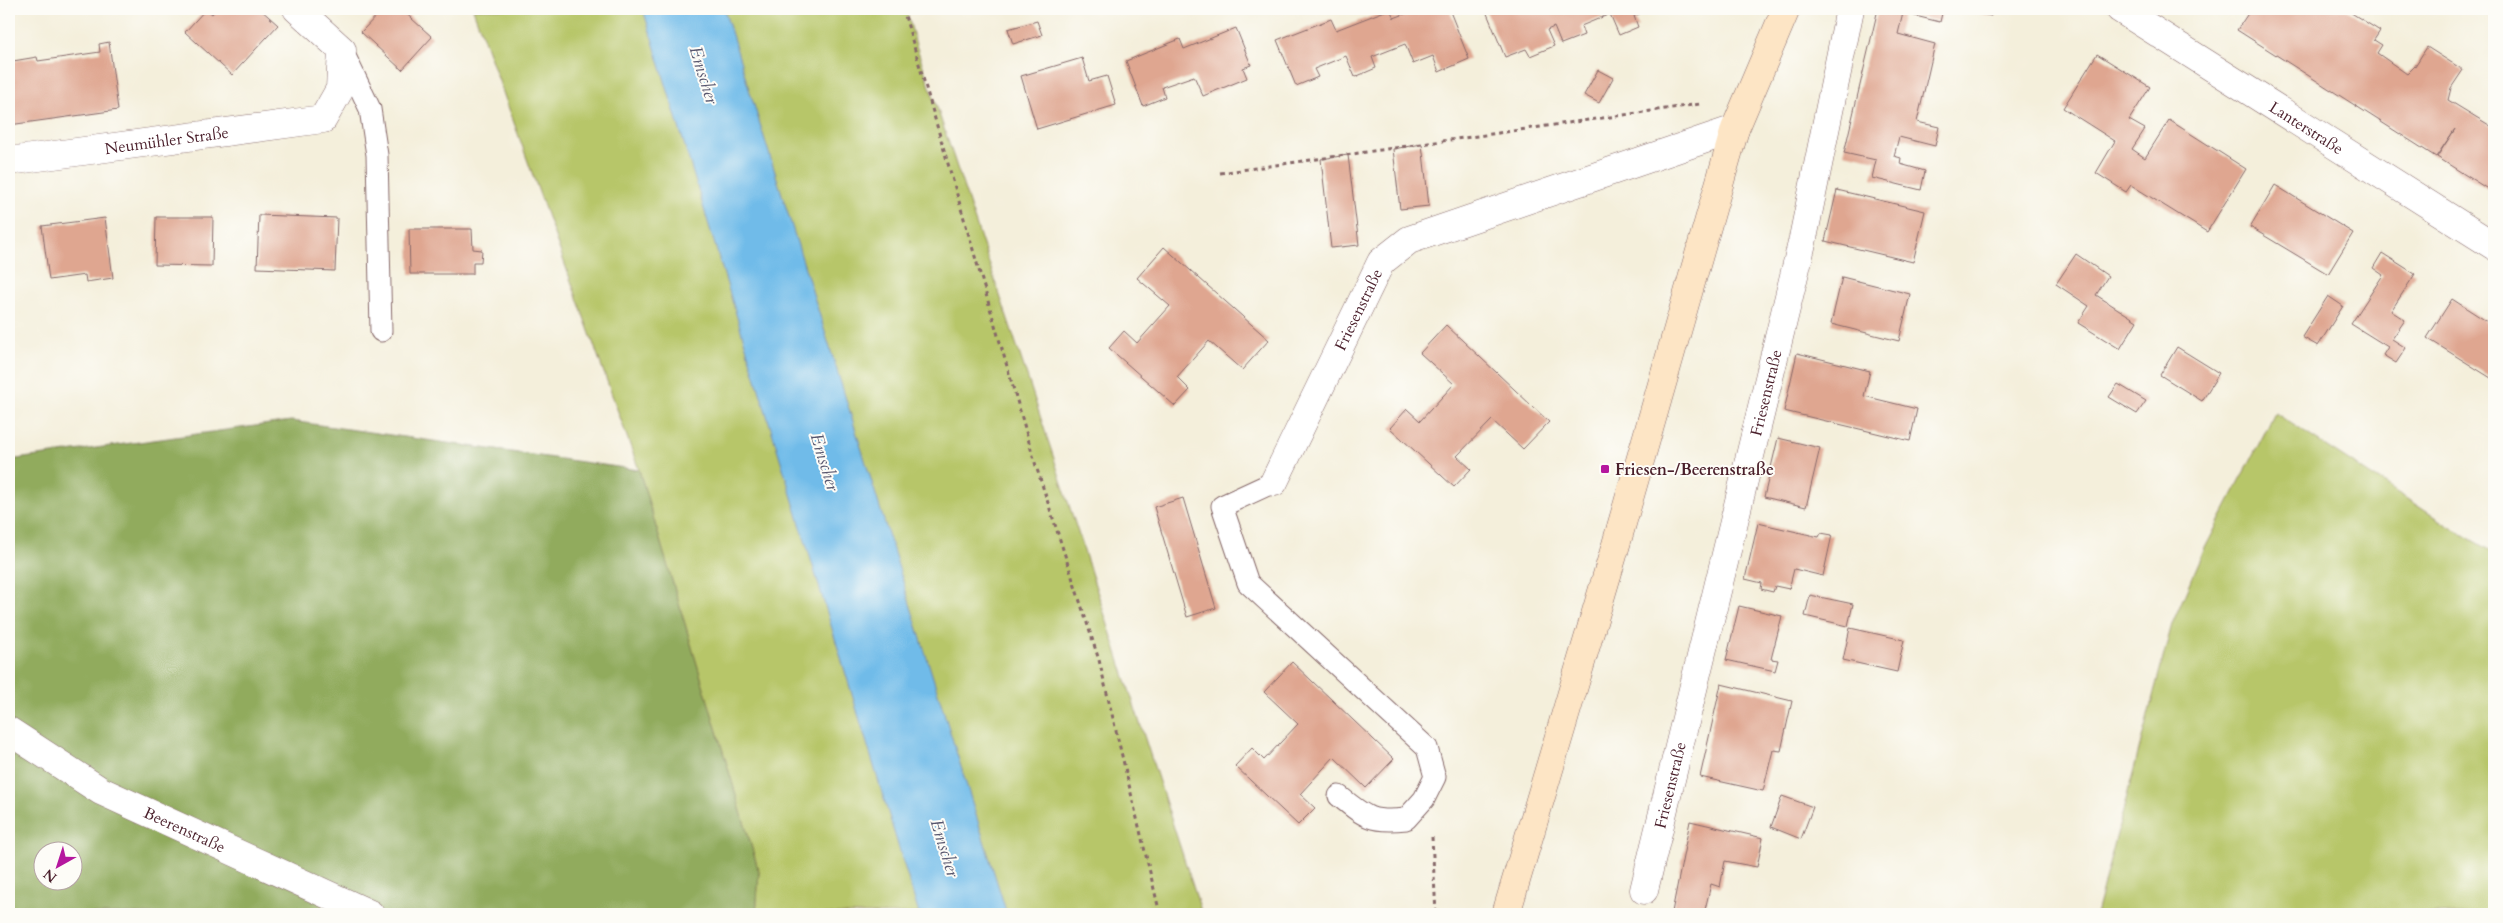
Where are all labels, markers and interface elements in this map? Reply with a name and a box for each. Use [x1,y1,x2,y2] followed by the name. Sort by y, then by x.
[683,43,724,108] water label: Emscher
[2265,96,2347,160] street label: Lanterstraße
[103,122,230,160] street label: Neumühler Straße
[1330,265,1388,354] street label: Friesenstraße
[1745,347,1788,438] street label: Friesenstraße
[804,430,845,495] water label: Emscher
[1615,459,1774,481] place label: Friesen-/Beerenstraße
[1599,463,1611,475] marker: Friesen-/Beerenstraße
[1649,740,1692,831] street label: Friesenstraße
[140,802,229,858] street label: Beerenstraße
[924,816,965,881] water label: Emscher
[32,840,82,890] north arrow
[39,865,61,887] text: N

